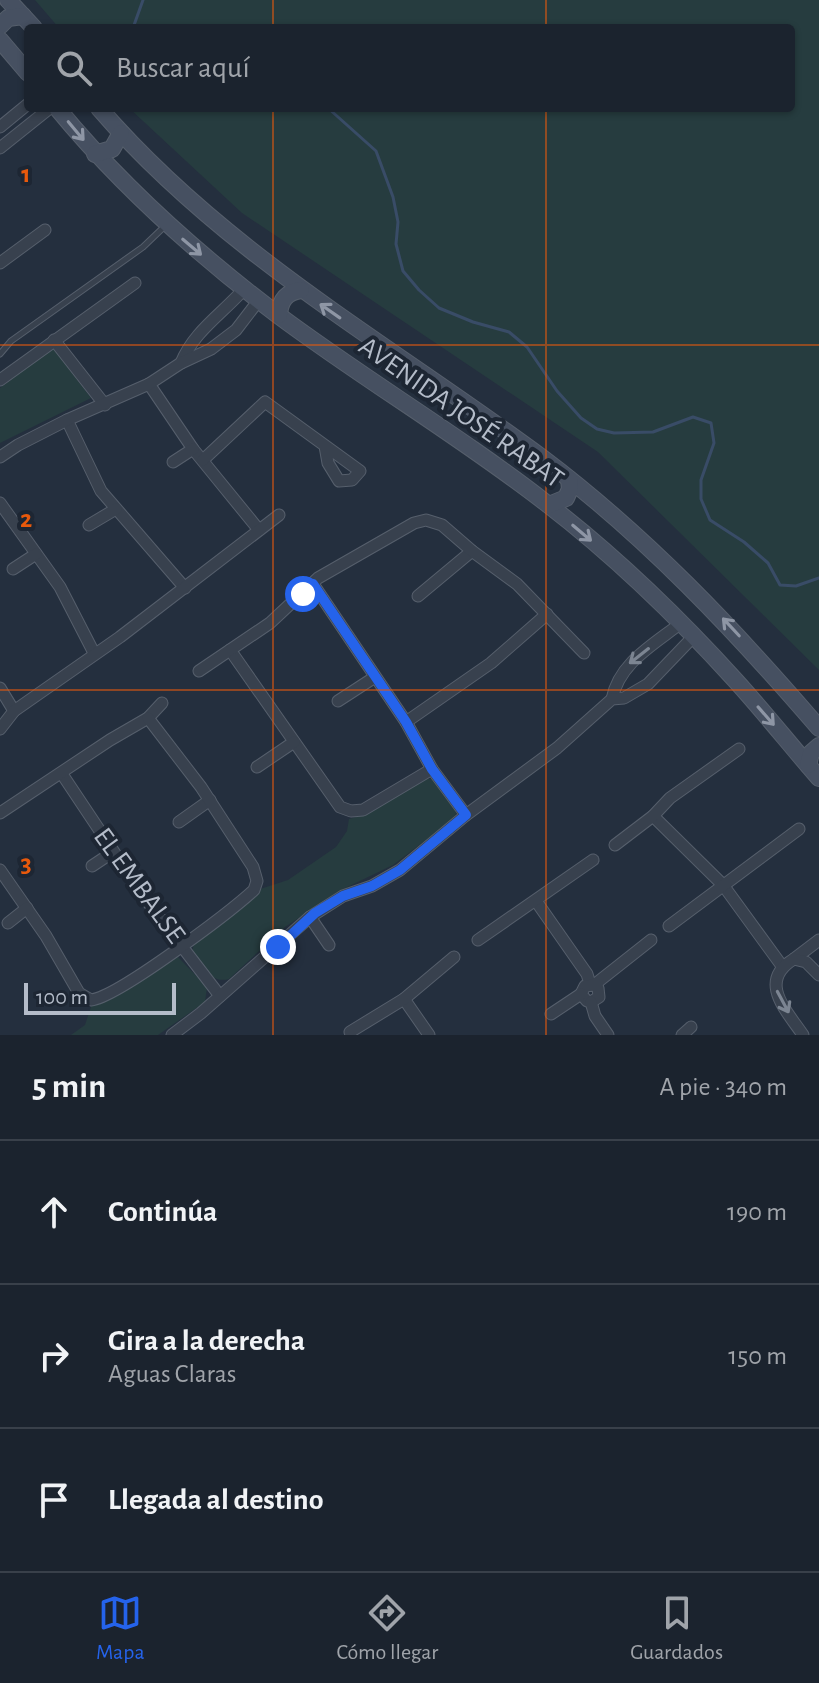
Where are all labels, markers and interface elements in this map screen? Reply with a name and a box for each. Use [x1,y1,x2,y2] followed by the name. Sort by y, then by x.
[24,24,795,112] search box
[52,46,96,90] icon: search
[116,53,250,83] text: Buscar aquí
[67,120,85,141] one-way arrow
[21,161,31,187] text: 1
[181,238,202,256] one-way arrow
[320,302,342,319] one-way arrow
[354,330,570,494] street label: AVENIDA JOSÉ RABAT
[20,506,32,532] text: 2
[571,524,592,542] one-way arrow
[285,576,321,612] route start
[722,617,741,637] one-way arrow
[629,648,650,665] one-way arrow
[757,705,775,725] one-way arrow
[88,823,190,949] street label: EL EMBALSE
[20,851,32,877] text: 3
[260,929,296,965] route end
[24,979,176,1015] scale bar
[36,986,88,1008] text: 100 m
[775,990,791,1013] one-way arrow
[32,1070,106,1104] text: 5 min
[660,1074,787,1100] text: A pie · 340 m
[32,1190,76,1234] icon: ahead
[108,1197,217,1227] text: Continúa
[727,1199,787,1225] text: 190 m
[108,1326,305,1356] text: Gira a la derecha
[32,1334,76,1378] icon: right
[728,1343,787,1369] text: 150 m
[108,1361,236,1387] text: Aguas Claras
[32,1478,76,1522] icon: arrive
[108,1485,324,1515] text: Llegada al destino
[96,1591,145,1665] tab: Mapa
[336,1591,438,1665] tab: Cómo llegar
[630,1591,723,1665] tab: Guardados

